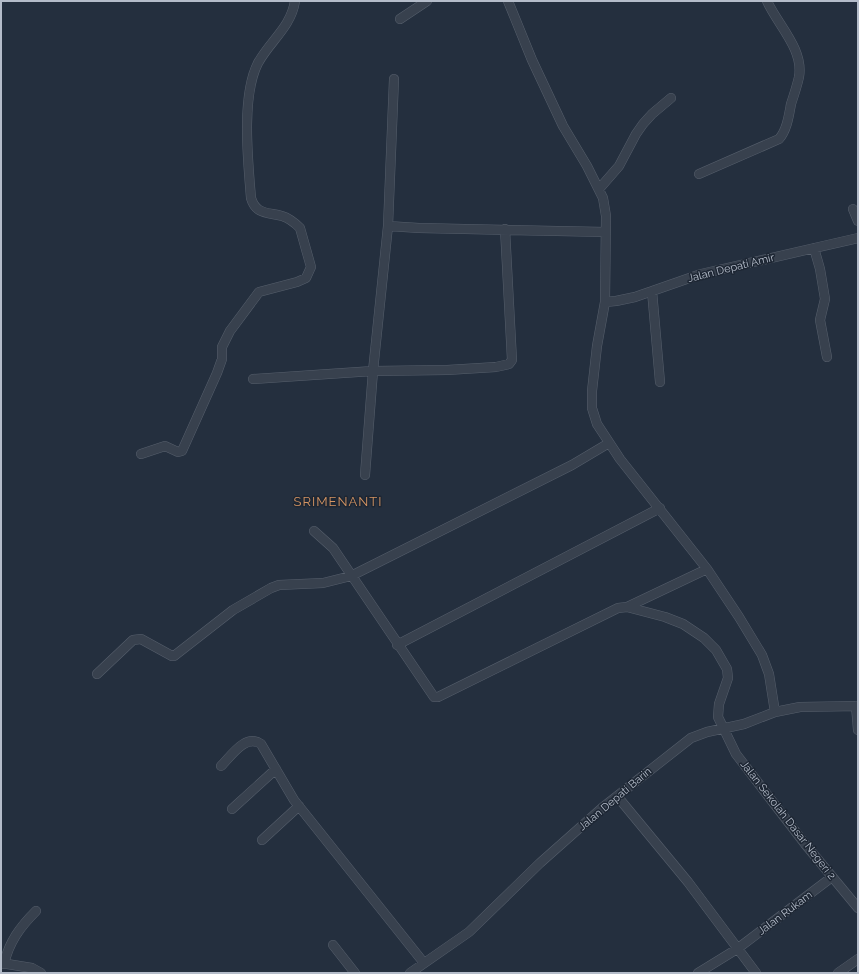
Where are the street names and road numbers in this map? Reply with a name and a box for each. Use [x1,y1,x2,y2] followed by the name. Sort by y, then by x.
[686,251,776,285] street label: Jalan Depati Amir
[738,758,839,882] street label: Jalan Sekolah Dasar Negeri 2
[576,765,654,833] street label: Jalan Depati Barin
[755,888,815,938] street label: Jalan Rukam

